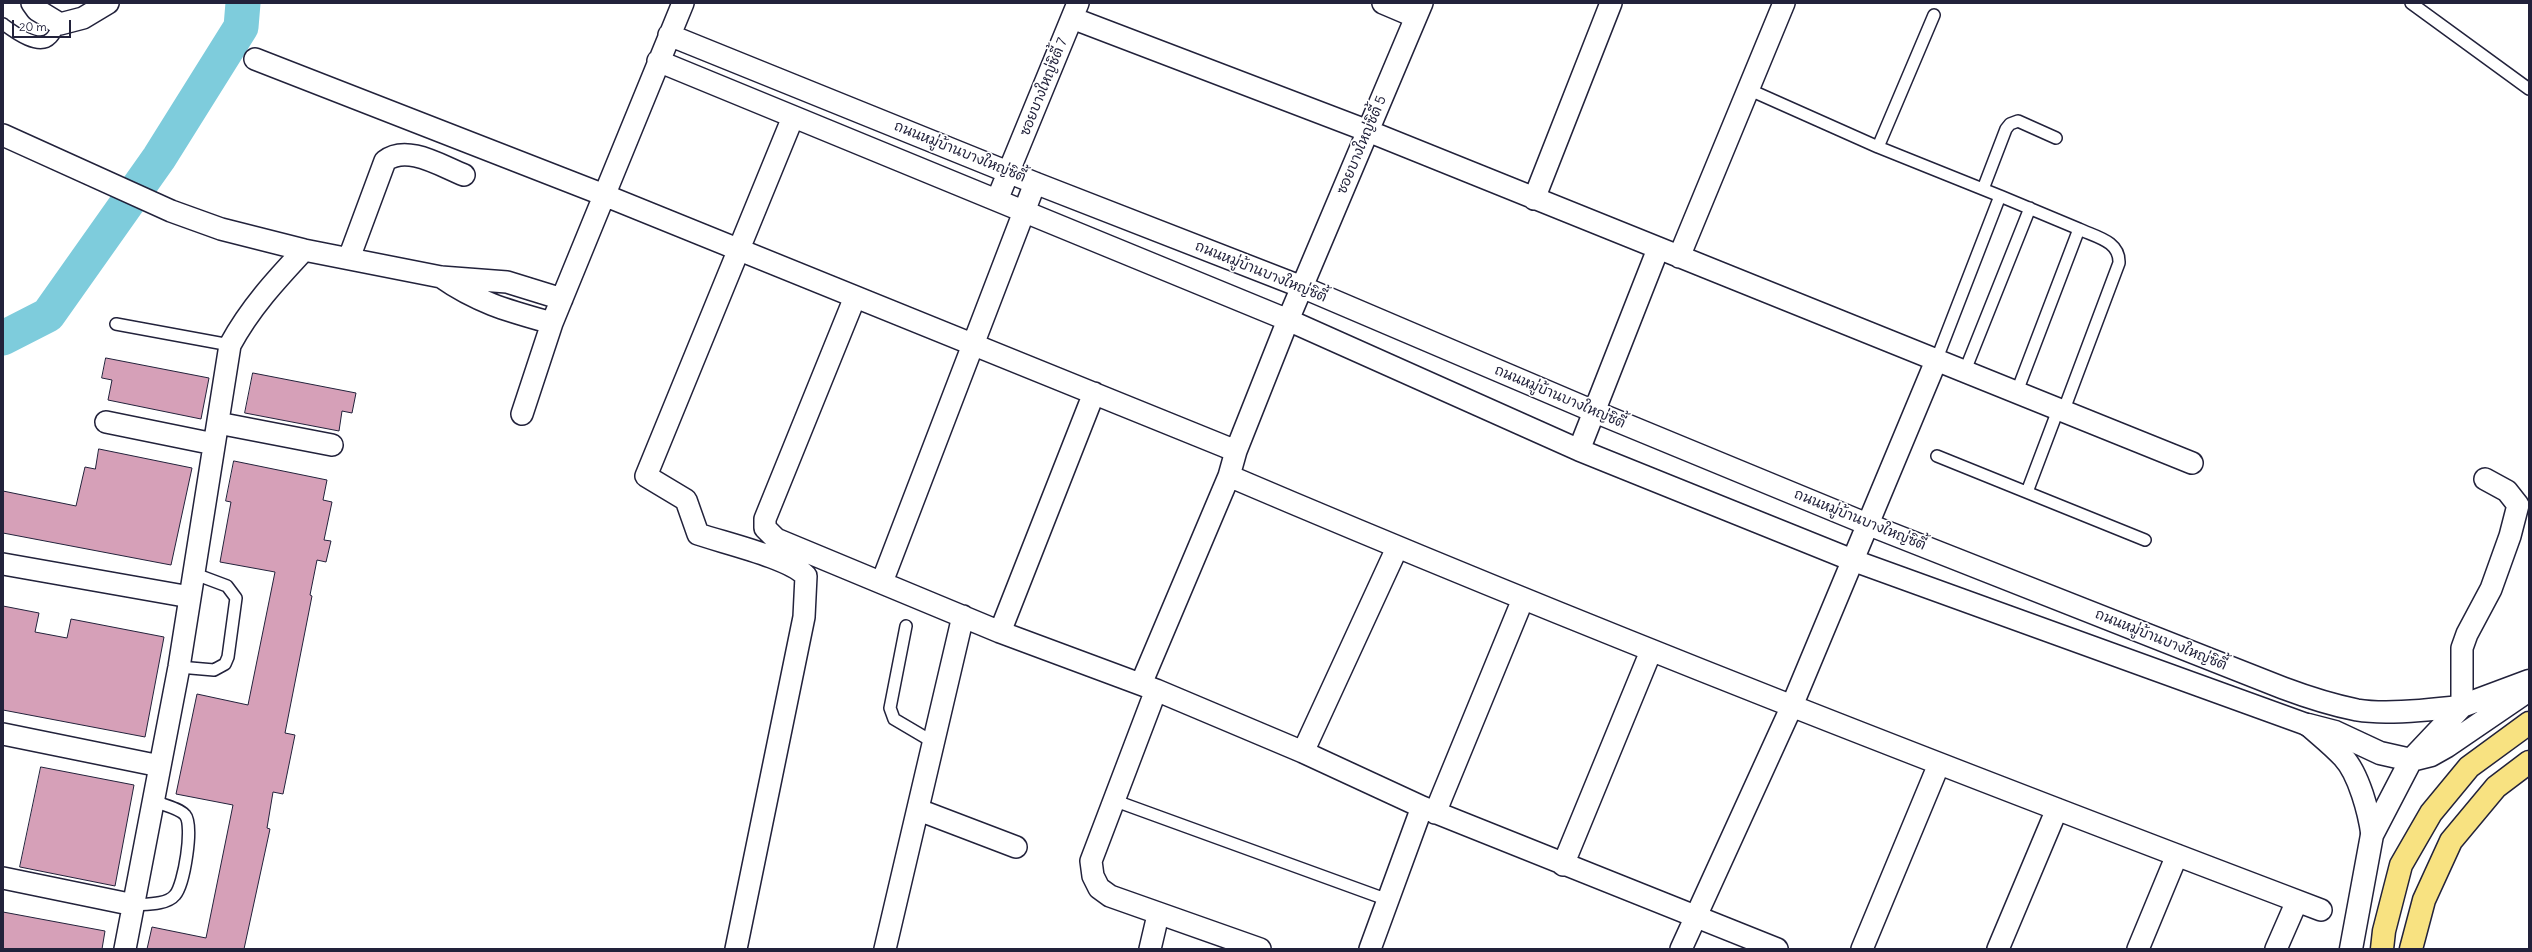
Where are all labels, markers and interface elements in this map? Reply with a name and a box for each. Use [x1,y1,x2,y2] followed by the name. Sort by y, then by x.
[14,12,73,38] scale bar
[19,19,47,34] text: 20 m
[1017,36,1071,138] street label: ซอยบางใหญ่ซิตี้ 7
[1334,93,1390,197] street label: ซอยบางใหญ่ซิตี้ 5
[892,118,1028,186] street label: ถนนหมู่บ้านบางใหญ่ซิตี้
[1193,238,1329,306] street label: ถนนหมู่บ้านบางใหญ่ซิตี้
[1492,362,1628,432] street label: ถนนหมู่บ้านบางใหญ่ซิตี้
[1792,486,1928,554] street label: ถนนหมู่บ้านบางใหญ่ซิตี้
[2093,606,2229,674] street label: ถนนหมู่บ้านบางใหญ่ซิตี้

